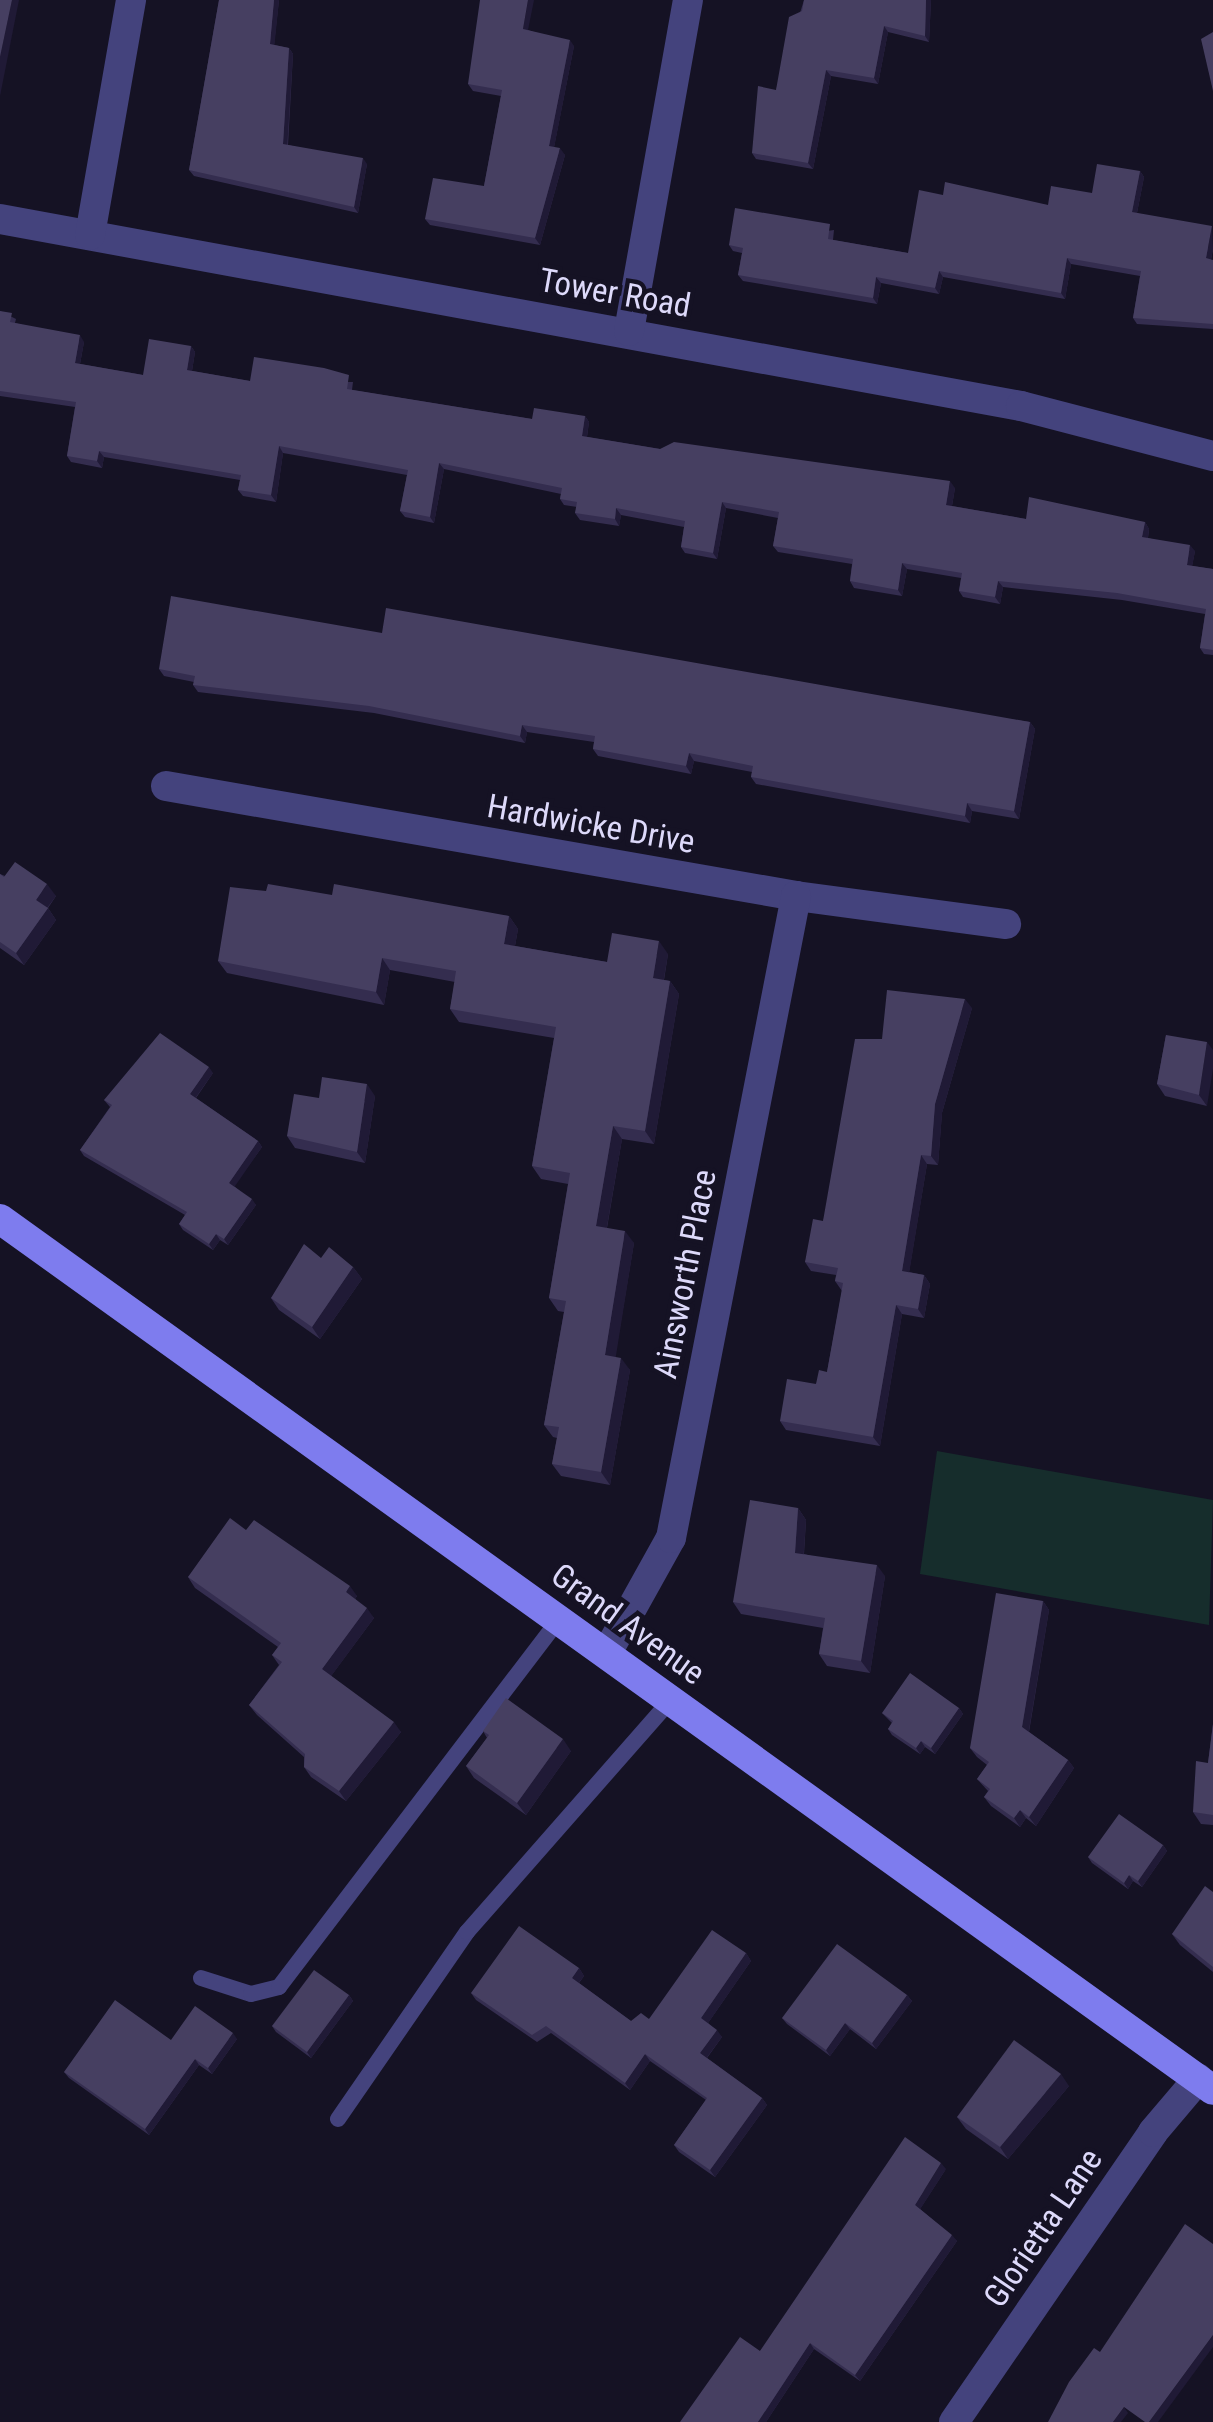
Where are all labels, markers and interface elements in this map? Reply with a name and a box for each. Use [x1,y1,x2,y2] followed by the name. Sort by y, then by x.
[536,260,694,326] street label: Tower Road
[484,786,698,862] street label: Hardwicke Drive
[645,1166,725,1382] street label: Ainsworth Place
[544,1555,712,1693] street label: Grand Avenue
[976,2141,1110,2315] street label: Glorietta Lane

